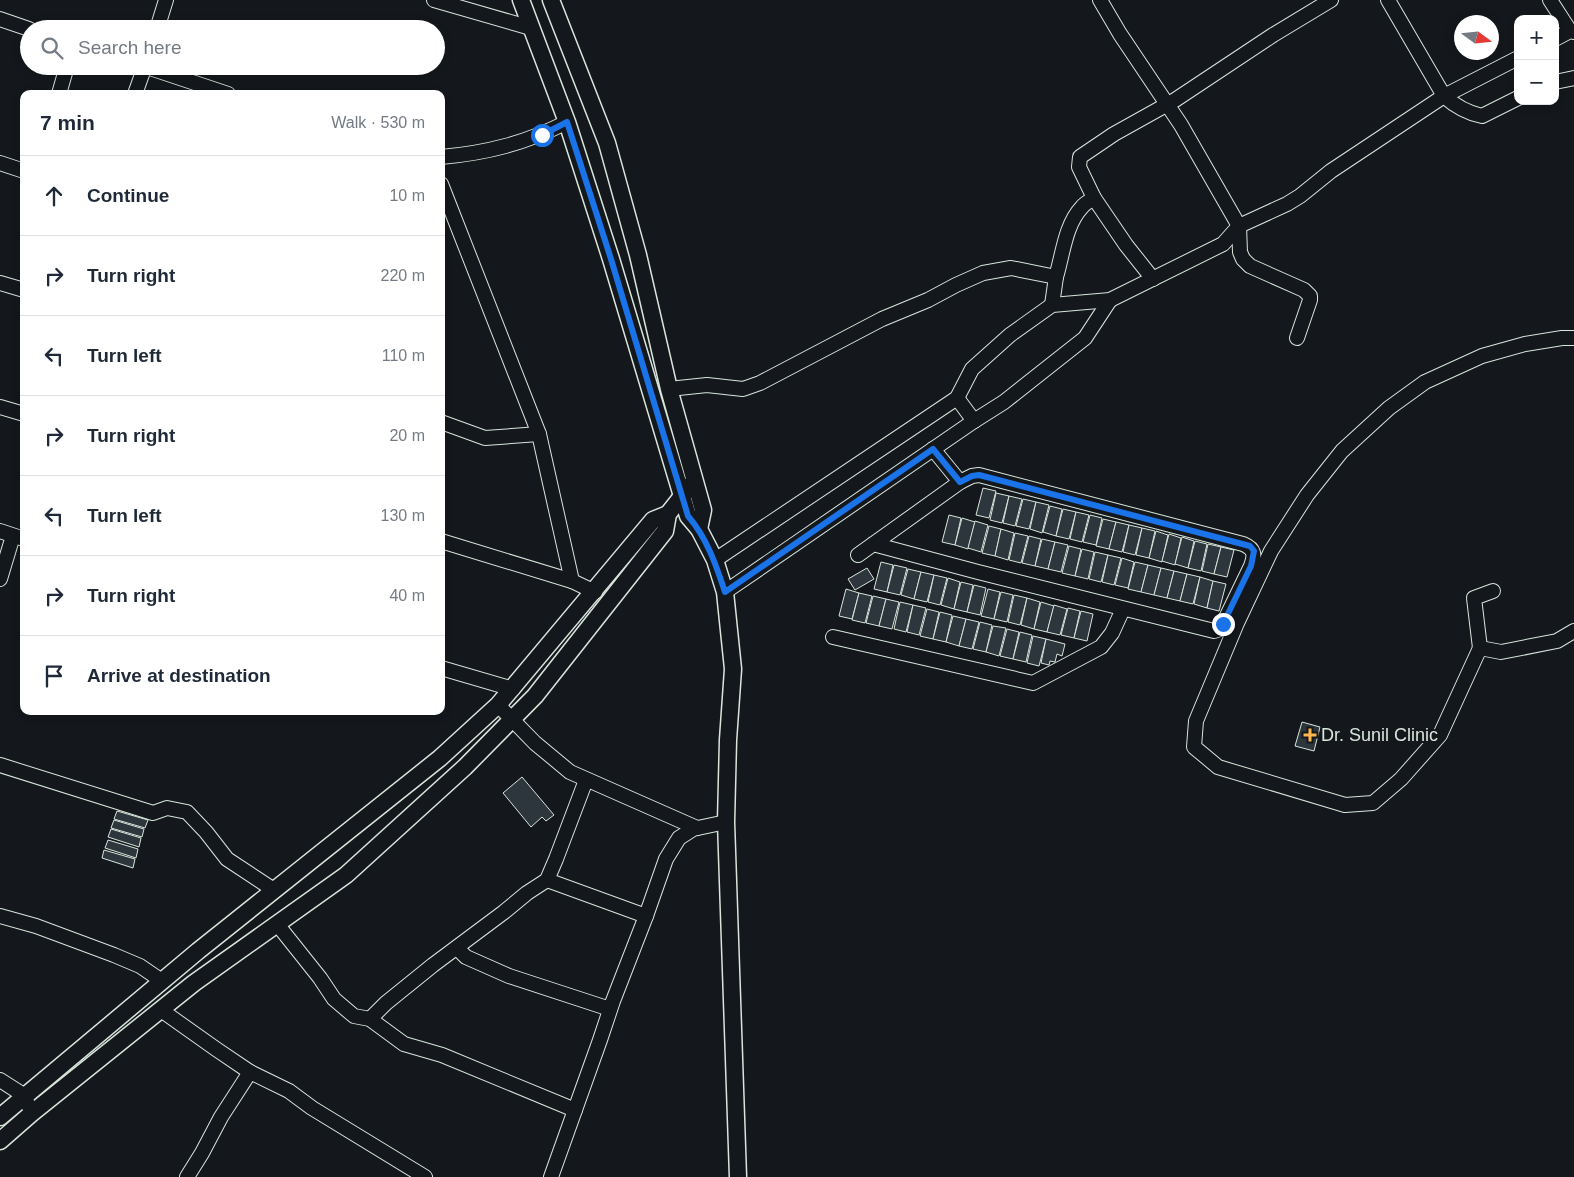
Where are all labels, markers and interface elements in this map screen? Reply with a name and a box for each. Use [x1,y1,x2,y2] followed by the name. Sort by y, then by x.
[1454,15,1499,60] north arrow
[1514,15,1559,105] map controls
[1514,15,1559,60] button: +
[20,20,445,75] search box
[38,34,66,62] icon: search
[78,37,182,58] text: Search here
[1514,60,1559,105] button: −
[40,111,95,134] text: 7 min
[331,114,425,131] text: Walk · 530 m
[531,124,554,147] route start
[40,182,68,210] icon: ahead
[87,185,169,206] text: Continue
[389,187,425,204] text: 10 m
[40,262,68,290] icon: right
[87,265,175,286] text: Turn right
[381,267,425,284] text: 220 m
[40,342,68,370] icon: left
[87,345,162,366] text: Turn left
[382,347,425,364] text: 110 m
[40,422,68,450] icon: right
[87,425,175,446] text: Turn right
[389,427,425,444] text: 20 m
[40,502,68,530] icon: left
[87,505,162,526] text: Turn left
[381,507,425,524] text: 130 m
[40,582,68,610] icon: right
[87,585,175,606] text: Turn right
[389,587,425,604] text: 40 m
[1212,613,1235,636] route end
[40,662,68,690] icon: arrive
[87,665,271,686] text: Arrive at destination
[1321,725,1438,745] place label: Dr. Sunil Clinic
[1303,728,1317,742] marker: Dr. Sunil Clinic

